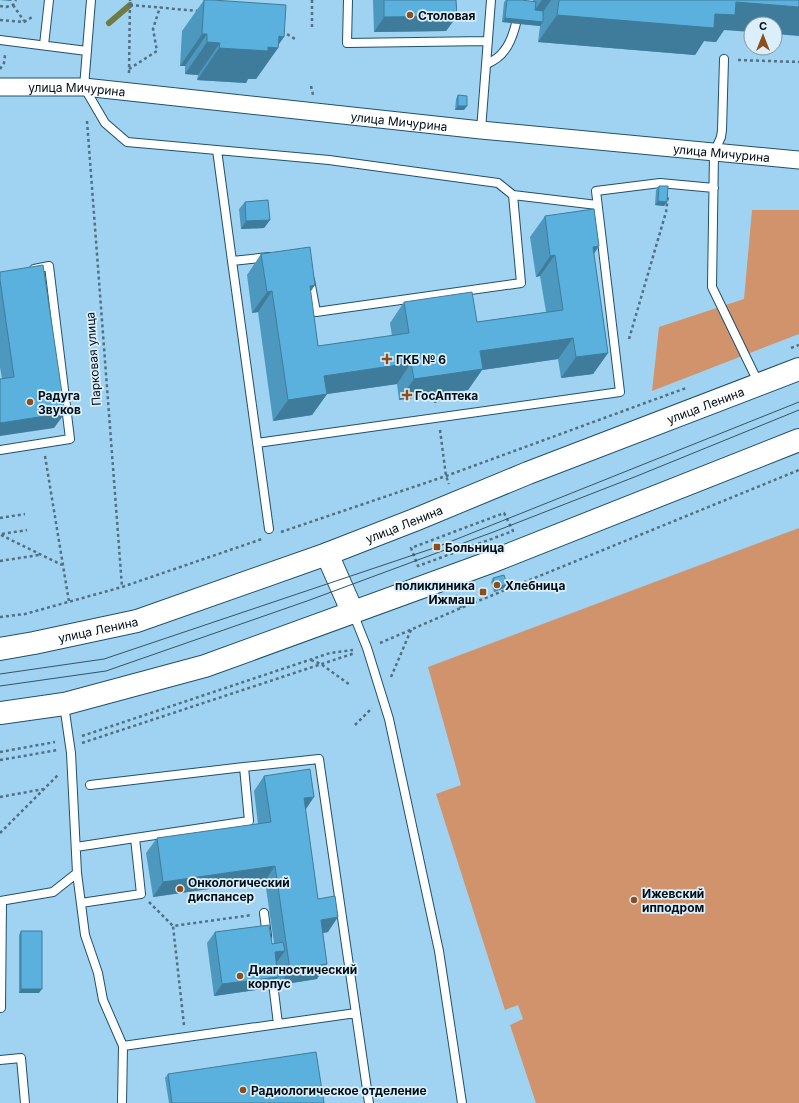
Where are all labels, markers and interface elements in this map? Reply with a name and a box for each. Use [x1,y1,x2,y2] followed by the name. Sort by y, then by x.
[418,8,476,23] place label: Столовая
[405,10,415,20] marker: Столовая
[743,16,783,56] north arrow
[759,19,767,33] text: С
[28,80,126,99] street label: улица Мичурина
[350,108,448,134] street label: улица Мичурина
[672,141,771,165] street label: улица Мичурина
[82,312,104,406] street label: Парковая улица
[396,352,446,367] place label: ГКБ № 6
[381,353,393,365] marker: ГКБ № 6
[665,383,746,427] street label: улица Ленина
[38,388,81,417] place label: Радуга Звуков
[415,388,478,403] place label: ГосАптека
[402,390,412,400] marker: ГосАптека
[25,397,35,407] marker: Радуга Звуков
[363,502,445,546] street label: улица Ленина
[445,540,504,555] place label: Больница
[432,542,442,552] marker: Больница
[395,578,475,607] place label: поликлиника Ижмаш
[505,578,565,593] place label: Хлебница
[492,580,502,590] marker: Хлебница
[478,587,488,597] marker: поликлиника Ижмаш
[57,613,139,645] street label: улица Ленина
[188,875,290,904] place label: Онкологический диспансер
[175,884,185,894] marker: Онкологический диспансер
[642,886,704,915] place label: Ижевский ипподром
[629,895,639,905] marker: Ижевский ипподром
[248,962,357,991] place label: Диагностический корпус
[235,971,245,981] marker: Диагностический корпус
[251,1083,427,1098] place label: Радиологическое отделение
[238,1085,248,1095] marker: Радиологическое отделение

